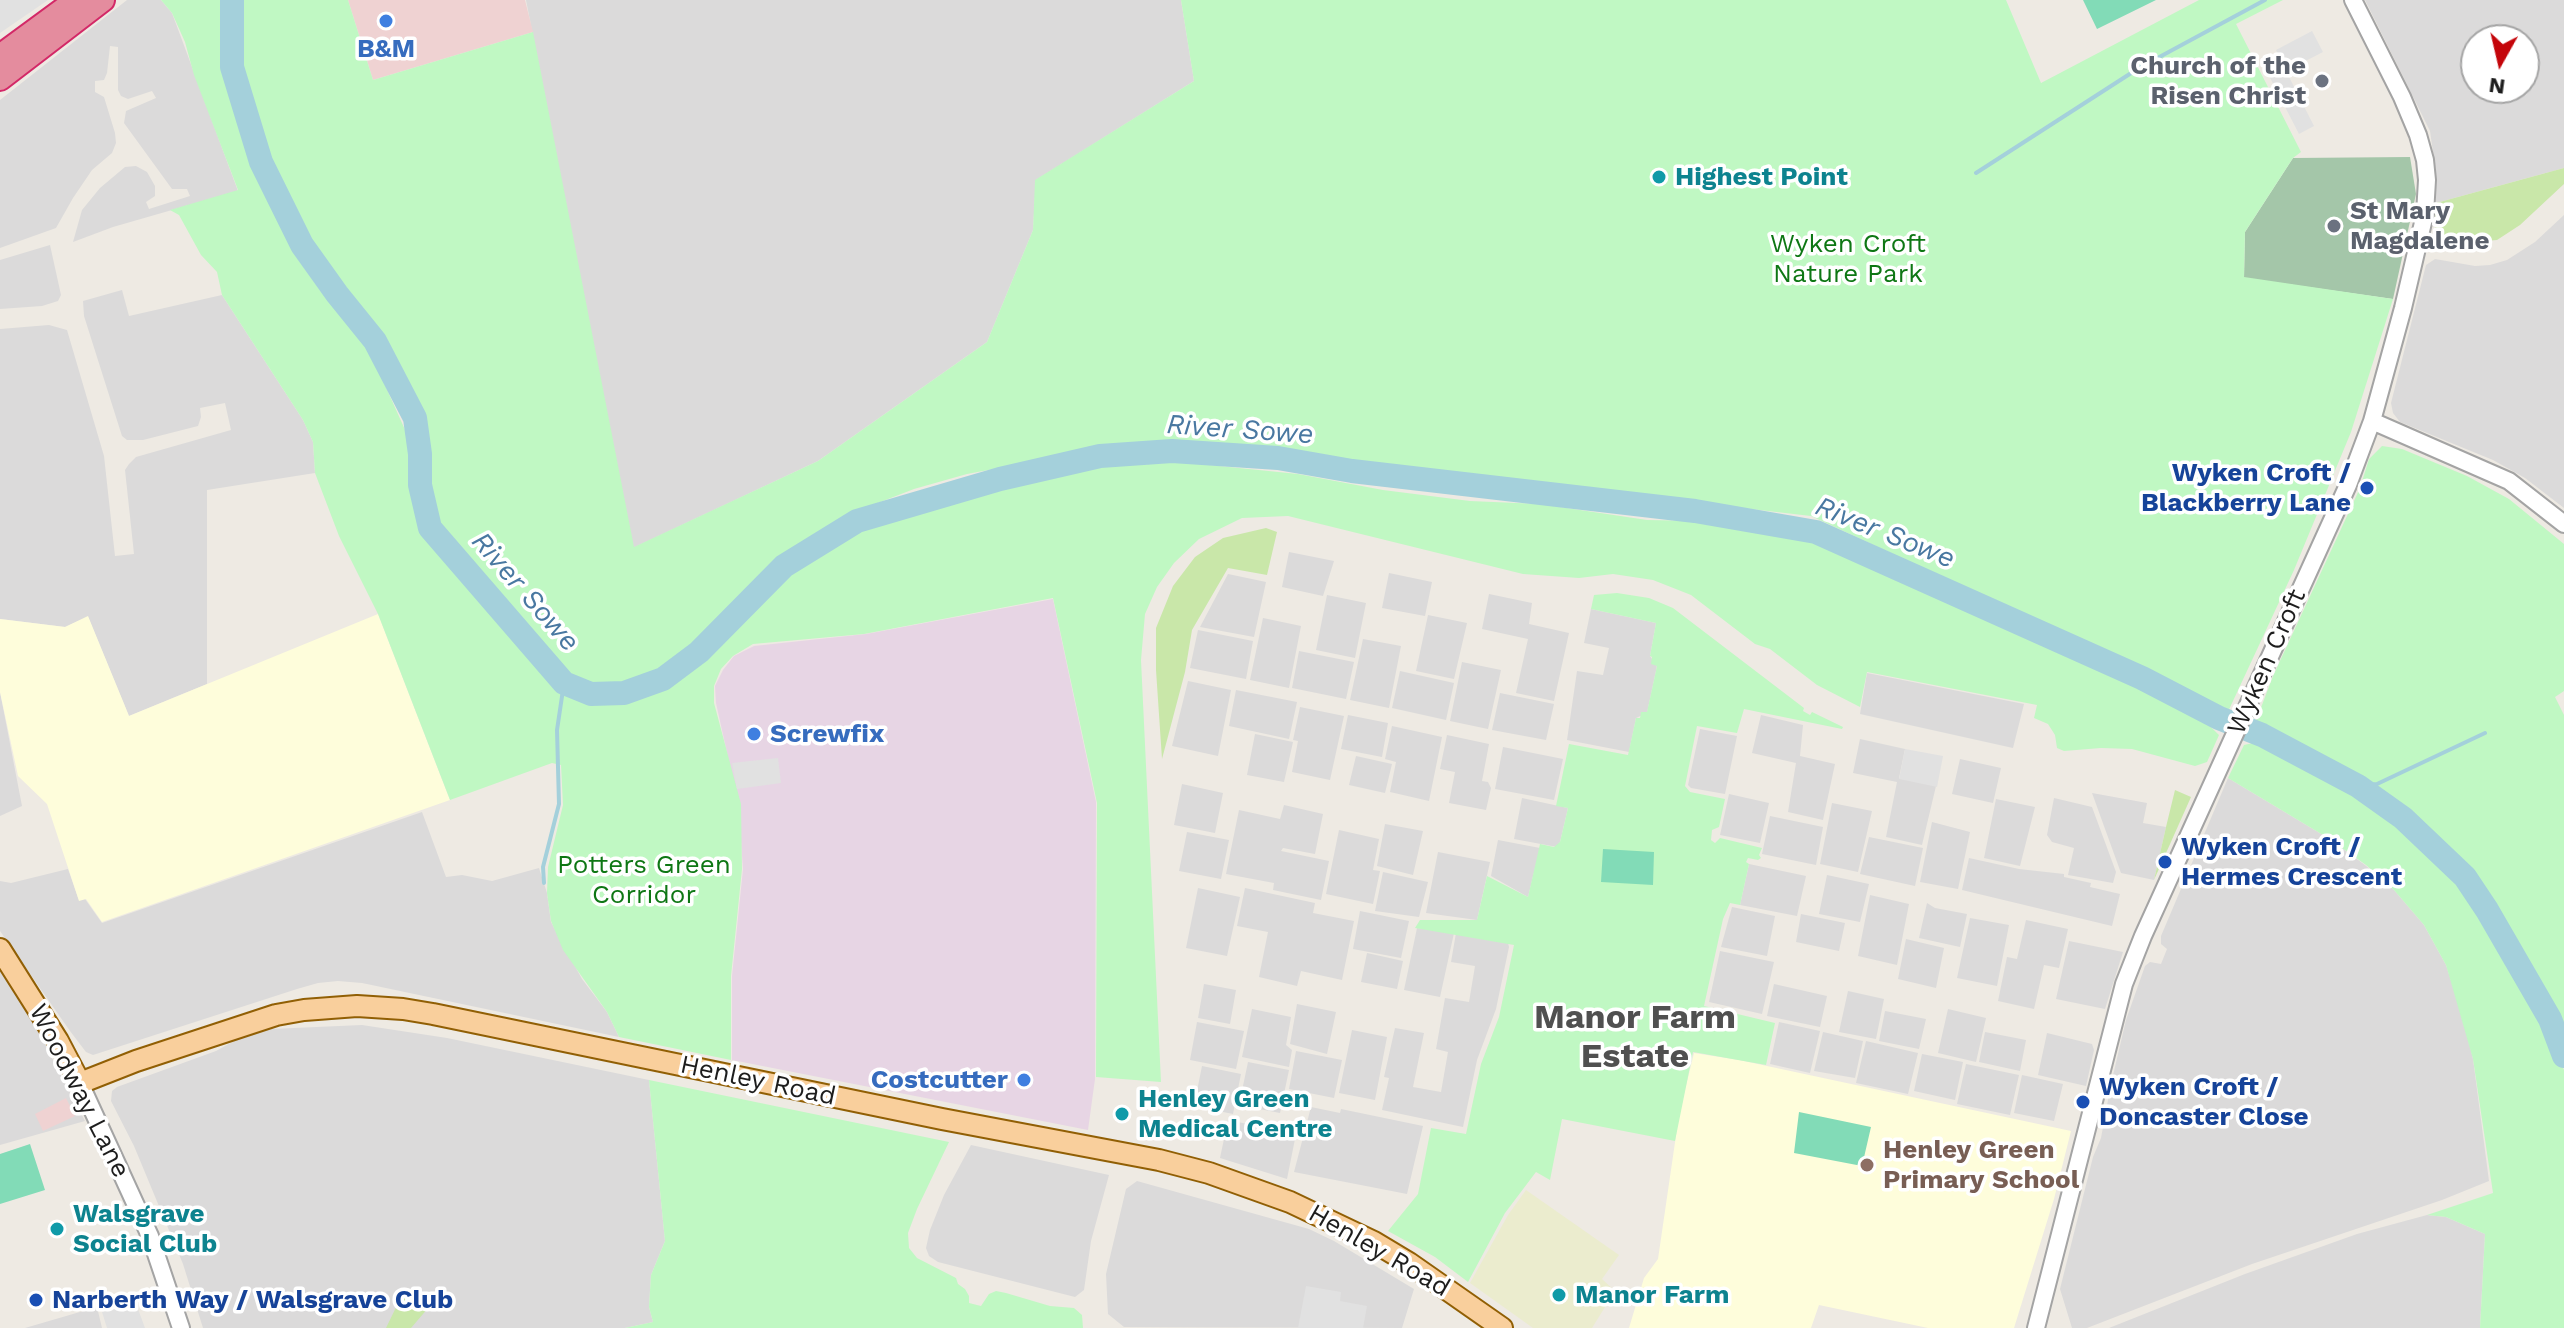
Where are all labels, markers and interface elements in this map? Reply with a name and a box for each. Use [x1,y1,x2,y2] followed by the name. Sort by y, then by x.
[377,12,395,30] marker: B&M
[2460,24,2540,104] north arrow
[357,33,415,65] place label: B&M
[2130,50,2306,112] place label: Church of the Risen Christ
[2313,72,2331,90] marker: Church of the Risen Christ
[2487,73,2507,100] text: N
[1675,161,1848,193] place label: Highest Point
[1650,168,1668,186] marker: Highest Point
[2350,195,2489,256] place label: St Mary Magdalene
[2325,217,2343,235] marker: St Mary Magdalene
[1770,228,1926,290] park label: Wyken Croft Nature Park
[1165,408,1315,452] water label: River Sowe
[2141,457,2351,518] place label: Wyken Croft / Blackberry Lane
[2358,479,2376,497] marker: Wyken Croft / Blackberry Lane
[1810,490,1960,576] water label: River Sowe
[464,525,586,659] water label: River Sowe
[2221,584,2313,740] street label: Wyken Croft
[770,718,884,750] place label: Screwfix
[745,725,763,743] marker: Screwfix
[2181,831,2402,892] place label: Wyken Croft / Hermes Crescent
[557,849,731,910] park label: Potters Green Corridor
[2156,853,2174,871] marker: Wyken Croft / Hermes Crescent
[1534,998,1736,1078] district label: Manor Farm Estate
[22,999,136,1183] street label: Woodway Lane
[677,1049,839,1113] street label: Henley Road
[871,1064,1008,1096] place label: Costcutter
[1015,1071,1033,1089] marker: Costcutter
[2099,1071,2309,1132] place label: Wyken Croft / Doncaster Close
[1138,1083,1332,1144] place label: Henley Green Medical Centre
[2074,1093,2092,1111] marker: Wyken Croft / Doncaster Close
[1113,1105,1131,1123] marker: Henley Green Medical Centre
[1883,1134,2079,1196] place label: Henley Green Primary School
[1858,1156,1876,1174] marker: Henley Green Primary School
[73,1198,217,1260] place label: Walsgrave Social Club
[1303,1198,1455,1304] street label: Henley Road
[48,1220,66,1238] marker: Walsgrave Social Club
[1575,1279,1729,1311] place label: Manor Farm
[52,1284,453,1316] place label: Narberth Way / Walsgrave Club
[1550,1286,1568,1304] marker: Manor Farm
[27,1291,45,1309] marker: Narberth Way / Walsgrave Club

